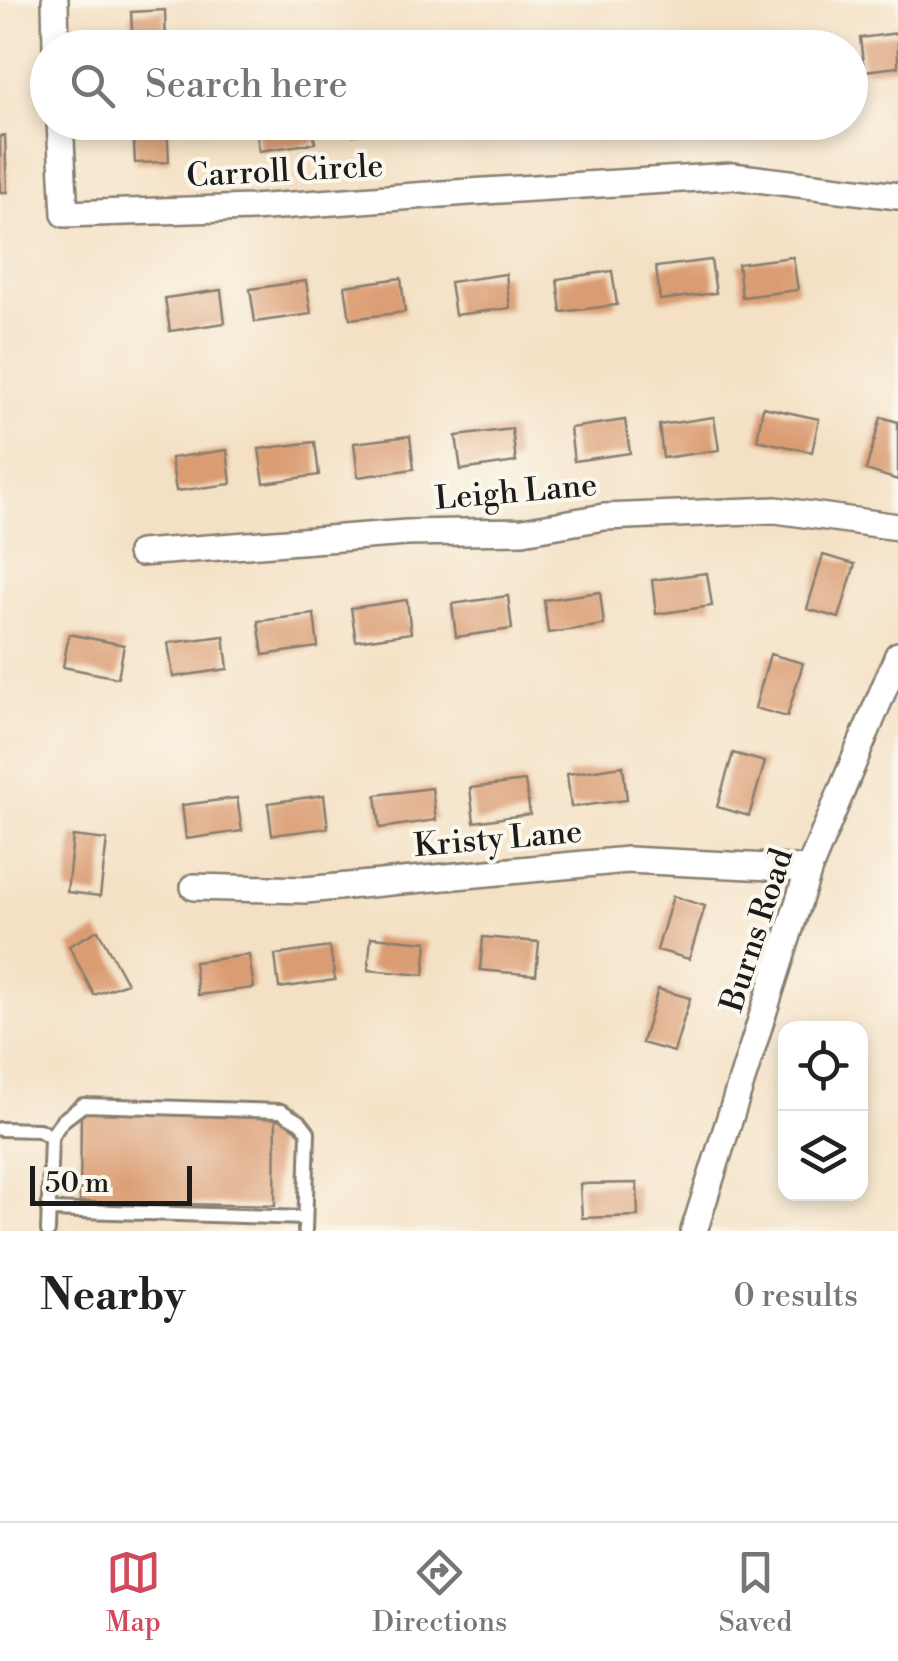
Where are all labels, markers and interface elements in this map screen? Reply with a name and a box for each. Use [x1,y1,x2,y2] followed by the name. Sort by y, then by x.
[30,30,868,140] search box
[65,58,120,113] icon: search
[145,62,348,109] text: Search here
[186,146,384,196] street label: Carroll Circle
[433,465,599,519] street label: Leigh Lane
[412,812,584,866] street label: Kristy Lane
[712,843,802,1017] street label: Burns Road
[778,1021,868,1201] map controls
[778,1021,868,1111] button: locate
[778,1111,868,1201] button: layers
[30,1161,192,1206] scale bar
[45,1166,109,1201] text: 50 m
[40,1270,185,1323] text: Nearby
[733,1276,858,1316] text: 0 results
[106,1545,161,1640] tab: Map
[372,1545,507,1640] tab: Directions
[719,1545,792,1640] tab: Saved

